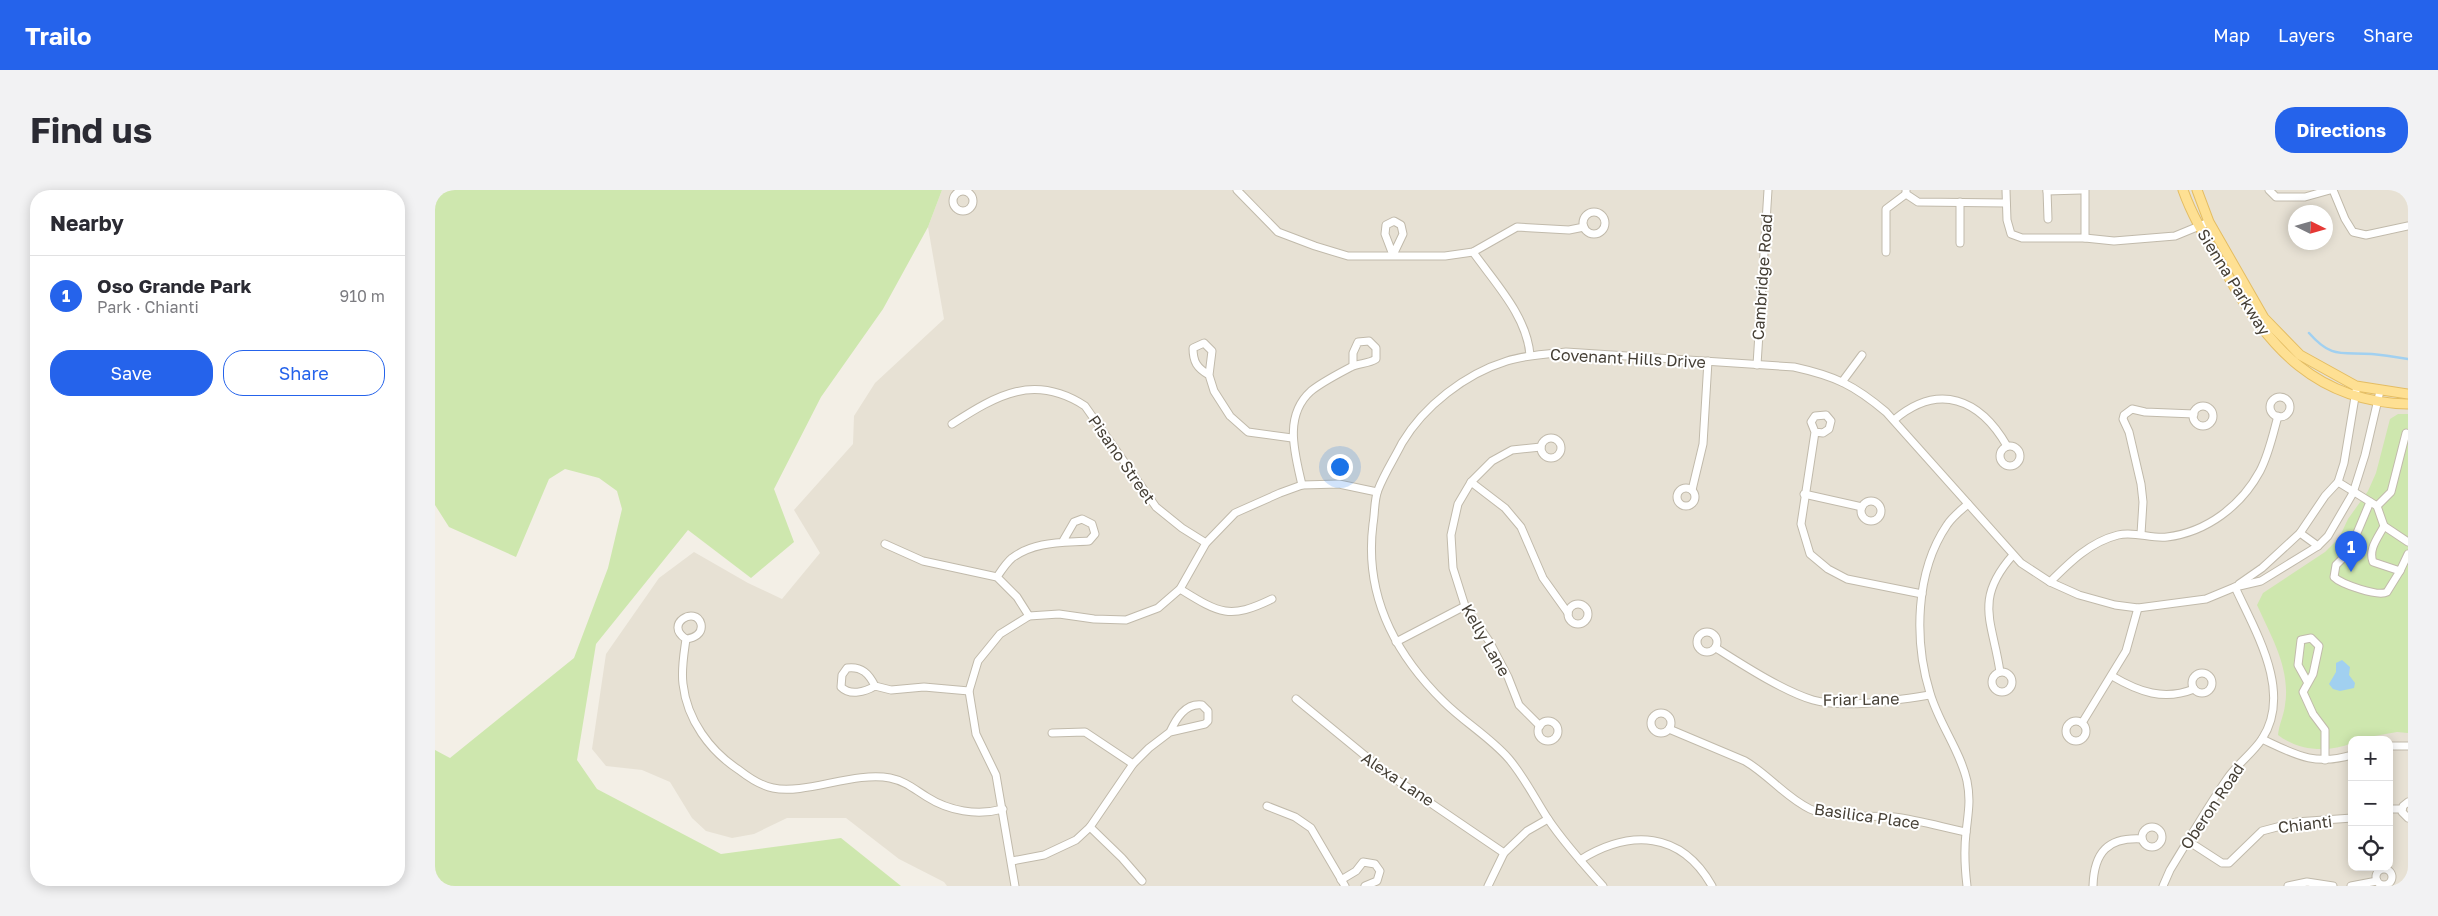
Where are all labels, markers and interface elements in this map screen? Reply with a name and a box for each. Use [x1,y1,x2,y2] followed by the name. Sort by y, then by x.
[25,21,91,50] text: Trailo
[2213,24,2250,46] text: Map
[2278,24,2335,46] text: Layers
[2363,24,2413,46] text: Share
[2275,107,2408,153] button: Directions
[30,109,152,151] text: Find us
[2288,205,2333,250] north arrow
[50,210,124,236] text: Nearby
[1748,213,1776,341] street label: Cambridge Road
[2193,225,2275,339] street label: Sienna Parkway
[97,274,252,297] text: Oso Grande Park
[62,286,70,306] text: 1
[339,286,385,306] text: 910 m
[97,297,199,317] text: Park · Chianti
[1550,344,1706,372] street label: Covenant Hills Drive
[50,350,213,396] button: Save
[223,350,385,396] button: Share
[1084,411,1160,507] street label: Pisano Street
[1327,454,1353,480] your location
[2335,531,2367,572] pin: 1
[1457,600,1515,680] street label: Kelly Lane
[1822,688,1900,710] street label: Friar Lane
[2348,736,2393,871] map controls
[2348,736,2393,781] button: +
[1358,747,1438,811] street label: Alexa Lane
[2176,759,2248,853] street label: Oberon Road
[2348,781,2393,826] button: −
[1813,799,1921,833] street label: Basilica Place
[2277,811,2333,837] street label: Chianti
[2348,826,2393,871] button: locate

